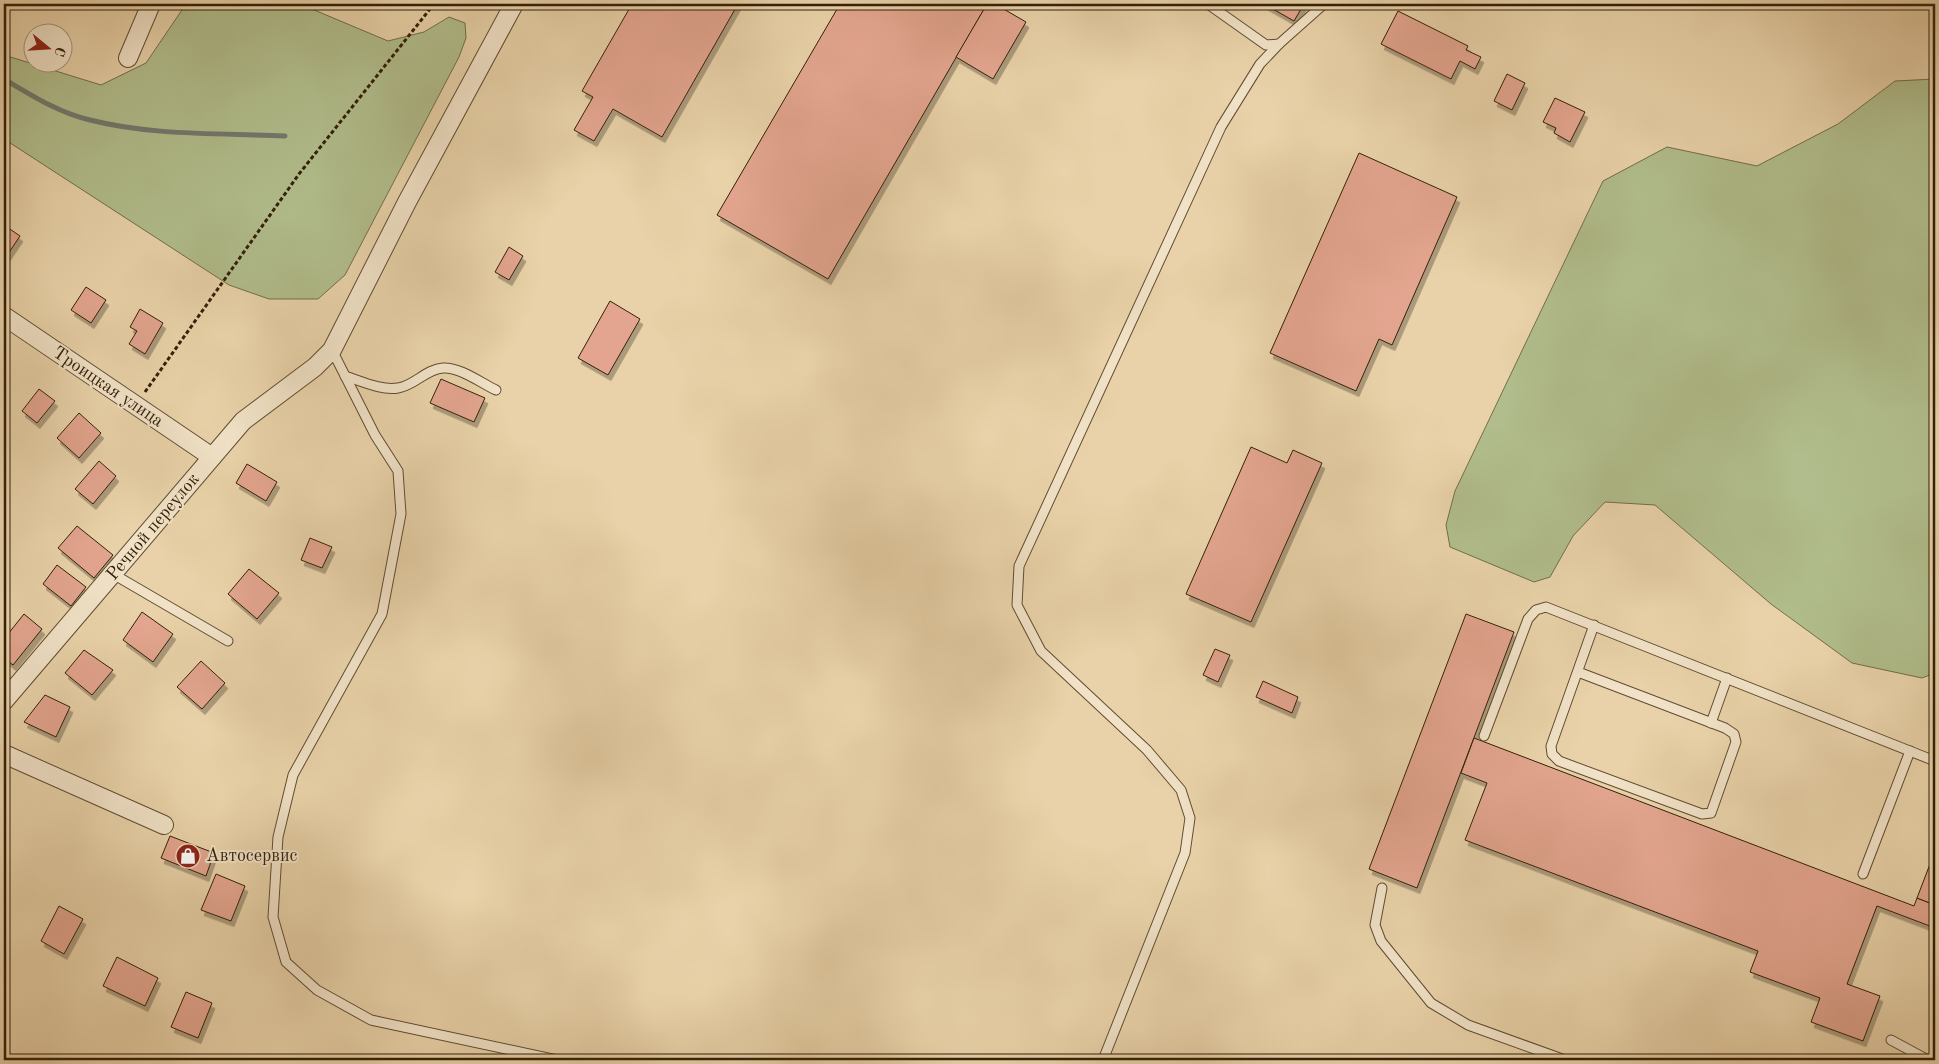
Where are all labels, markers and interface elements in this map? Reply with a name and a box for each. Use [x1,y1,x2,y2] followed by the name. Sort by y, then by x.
[22,22,72,72] north arrow
[51,45,67,58] text: С
[49,343,167,431] street label: Троицкая улица
[103,470,203,584] street label: Речной переулок
[175,843,201,869] shop icon: Автосервис
[206,847,298,865] place label: Автосервис

